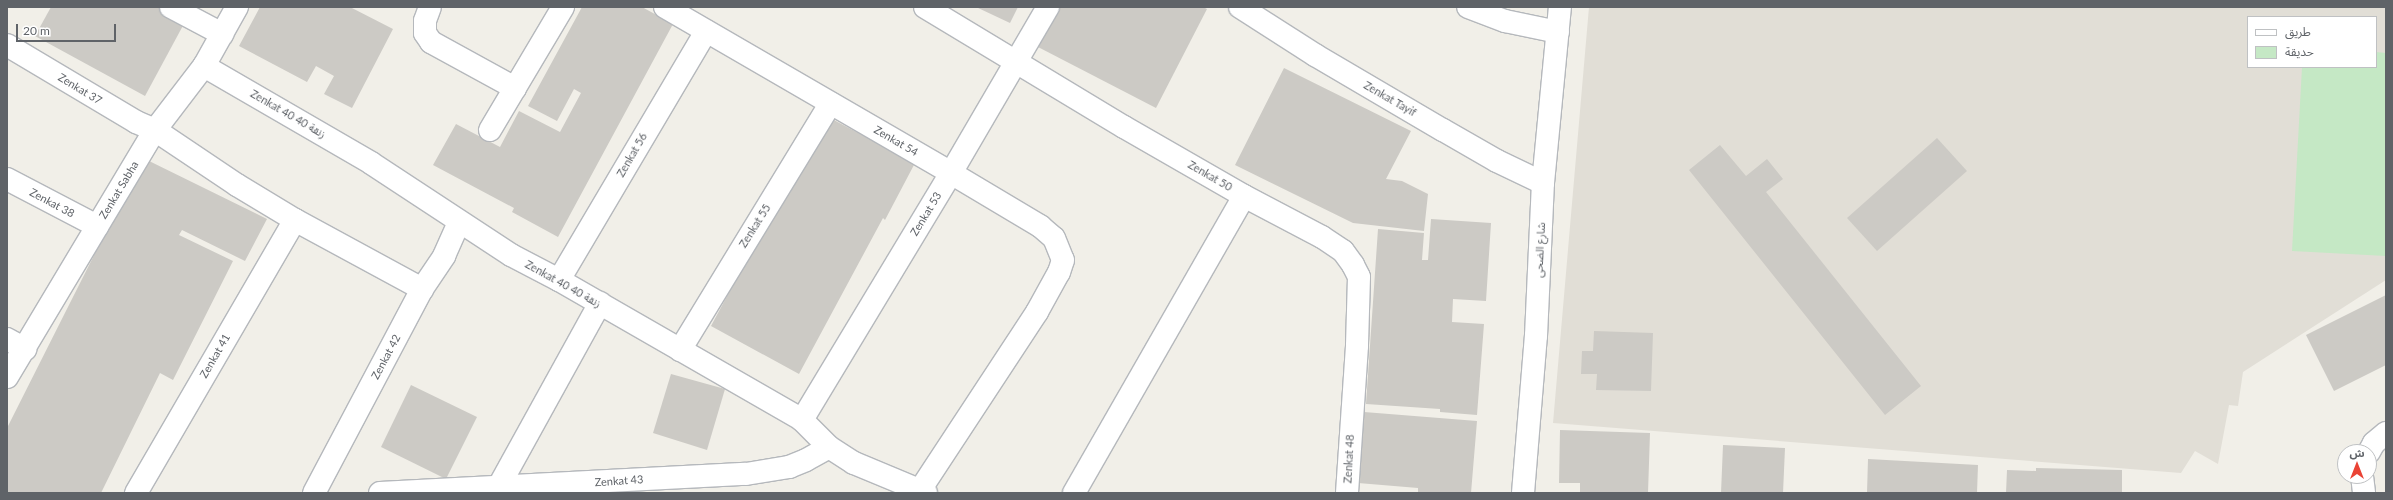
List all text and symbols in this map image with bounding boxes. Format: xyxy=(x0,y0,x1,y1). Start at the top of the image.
scale bar xyxy=(18,16,118,42)
legend xyxy=(2247,16,2377,68)
text: 20 m xyxy=(23,23,50,38)
text: طريق xyxy=(2285,24,2311,39)
text: حديقة xyxy=(2285,44,2314,59)
street label: Zenkat 37 xyxy=(56,71,104,107)
street label: Zenkat Tayif xyxy=(1361,79,1419,119)
street label: Zenkat 40 زنقة 40 xyxy=(248,87,328,141)
street label: Zenkat 54 xyxy=(872,123,920,159)
street label: Zenkat 56 xyxy=(614,131,650,179)
street label: Zenkat 50 xyxy=(1186,158,1234,194)
street label: Zenkat Sabha xyxy=(97,159,141,221)
street label: Zenkat 38 xyxy=(27,186,77,220)
street label: Zenkat 53 xyxy=(908,190,944,238)
street label: Zenkat 55 xyxy=(736,202,774,250)
street label: شارع الضحى xyxy=(1532,222,1548,278)
street label: Zenkat 40 زنقة 40 xyxy=(523,258,603,310)
street label: Zenkat 41 xyxy=(197,332,233,380)
street label: Zenkat 42 xyxy=(369,332,403,382)
street label: Zenkat 48 xyxy=(1341,434,1357,484)
north arrow xyxy=(2337,444,2377,484)
text: ش xyxy=(2349,446,2365,459)
street label: Zenkat 43 xyxy=(594,473,644,489)

